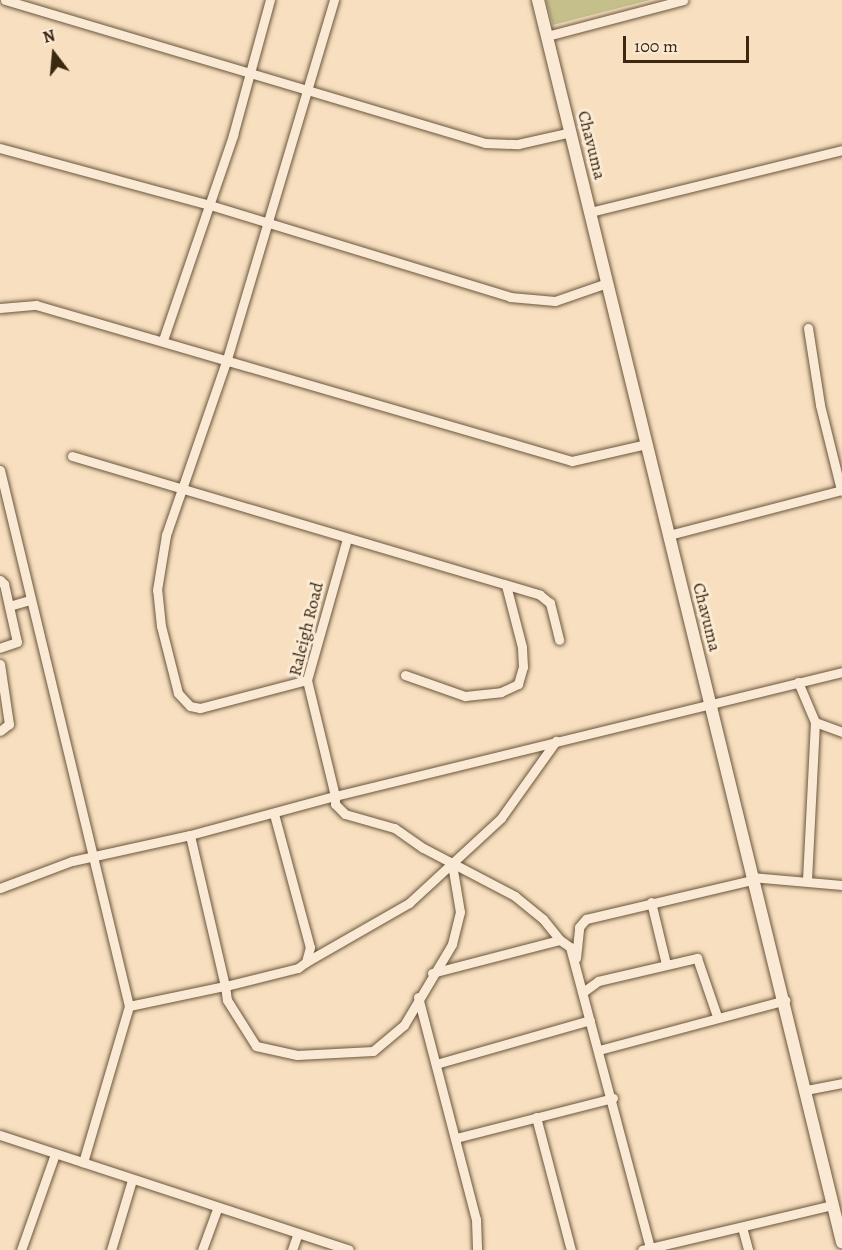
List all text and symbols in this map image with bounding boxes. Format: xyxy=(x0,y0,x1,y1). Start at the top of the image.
north arrow xyxy=(24,24,84,84)
scale bar xyxy=(626,24,752,62)
text: N xyxy=(40,25,58,49)
text: 100 m xyxy=(634,34,678,58)
street label: Chavuma xyxy=(573,108,611,182)
street label: Raleigh Road xyxy=(284,580,328,678)
street label: Chavuma xyxy=(688,580,726,654)

